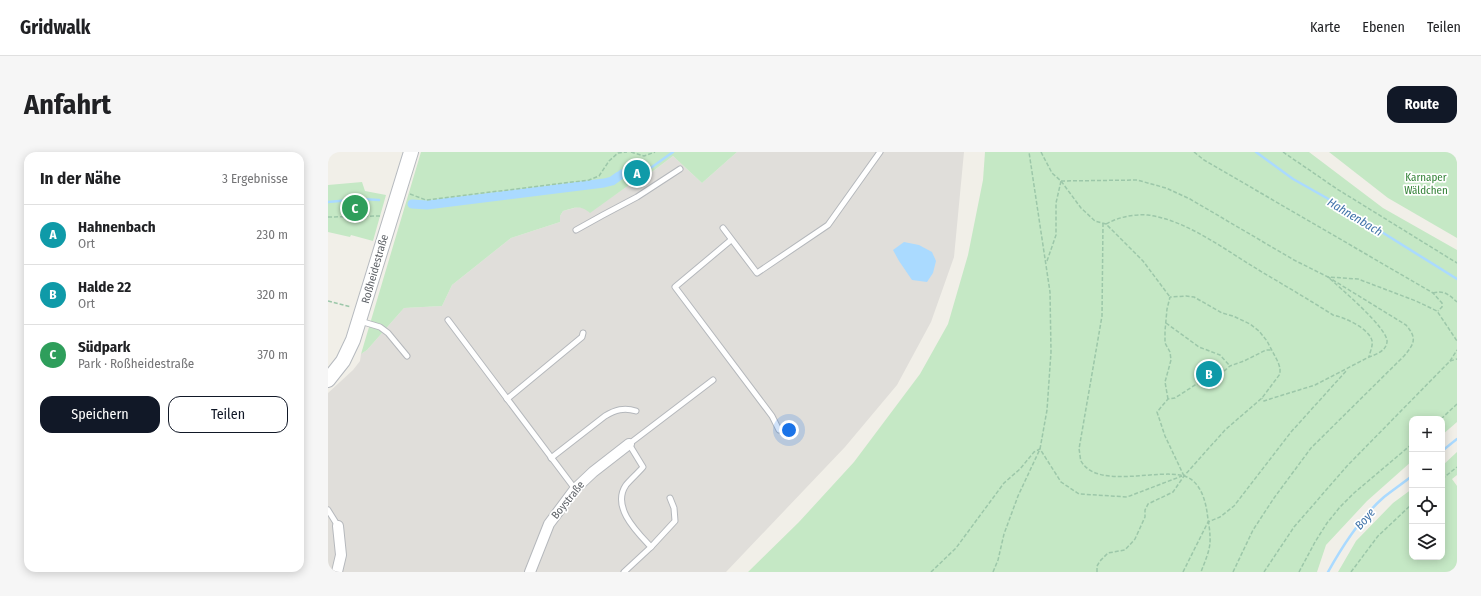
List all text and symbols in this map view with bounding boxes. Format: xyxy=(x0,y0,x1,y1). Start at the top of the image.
text: Gridwalk xyxy=(20,16,90,39)
text: Karte xyxy=(1310,19,1340,36)
text: Ebenen xyxy=(1362,19,1405,36)
text: Teilen xyxy=(1427,19,1461,36)
button: Route xyxy=(1387,86,1457,123)
text: Anfahrt xyxy=(24,88,111,121)
pin: A xyxy=(624,158,650,188)
text: In der Nähe xyxy=(40,168,121,189)
text: 3 Ergebnisse xyxy=(222,171,288,186)
park label: Karnaper Wäldchen xyxy=(1404,171,1448,197)
pin: C xyxy=(342,193,368,223)
water label: Hahnenbach xyxy=(1325,195,1385,239)
text: Hahnenbach xyxy=(78,218,156,236)
text: A xyxy=(49,227,57,242)
text: 230 m xyxy=(257,227,288,242)
street label: Roßheidestraße xyxy=(359,233,391,305)
text: Ort xyxy=(78,236,95,251)
text: Halde 22 xyxy=(78,278,131,296)
text: B xyxy=(49,287,57,302)
text: 320 m xyxy=(257,287,288,302)
text: Ort xyxy=(78,296,95,311)
text: Südpark xyxy=(78,338,130,356)
text: C xyxy=(50,347,56,362)
text: 370 m xyxy=(257,347,288,362)
text: Park · Roßheidestraße xyxy=(78,356,194,371)
pin: B xyxy=(1196,359,1222,389)
button: Speichern xyxy=(40,396,160,433)
button: Teilen xyxy=(168,396,288,433)
map controls xyxy=(1409,416,1445,560)
button: + xyxy=(1409,416,1445,452)
your location xyxy=(779,420,799,440)
button: − xyxy=(1409,452,1445,488)
street label: Boystraße xyxy=(549,478,587,522)
button: locate xyxy=(1409,488,1445,524)
water label: Boye xyxy=(1352,505,1378,533)
button: layers xyxy=(1409,524,1445,560)

